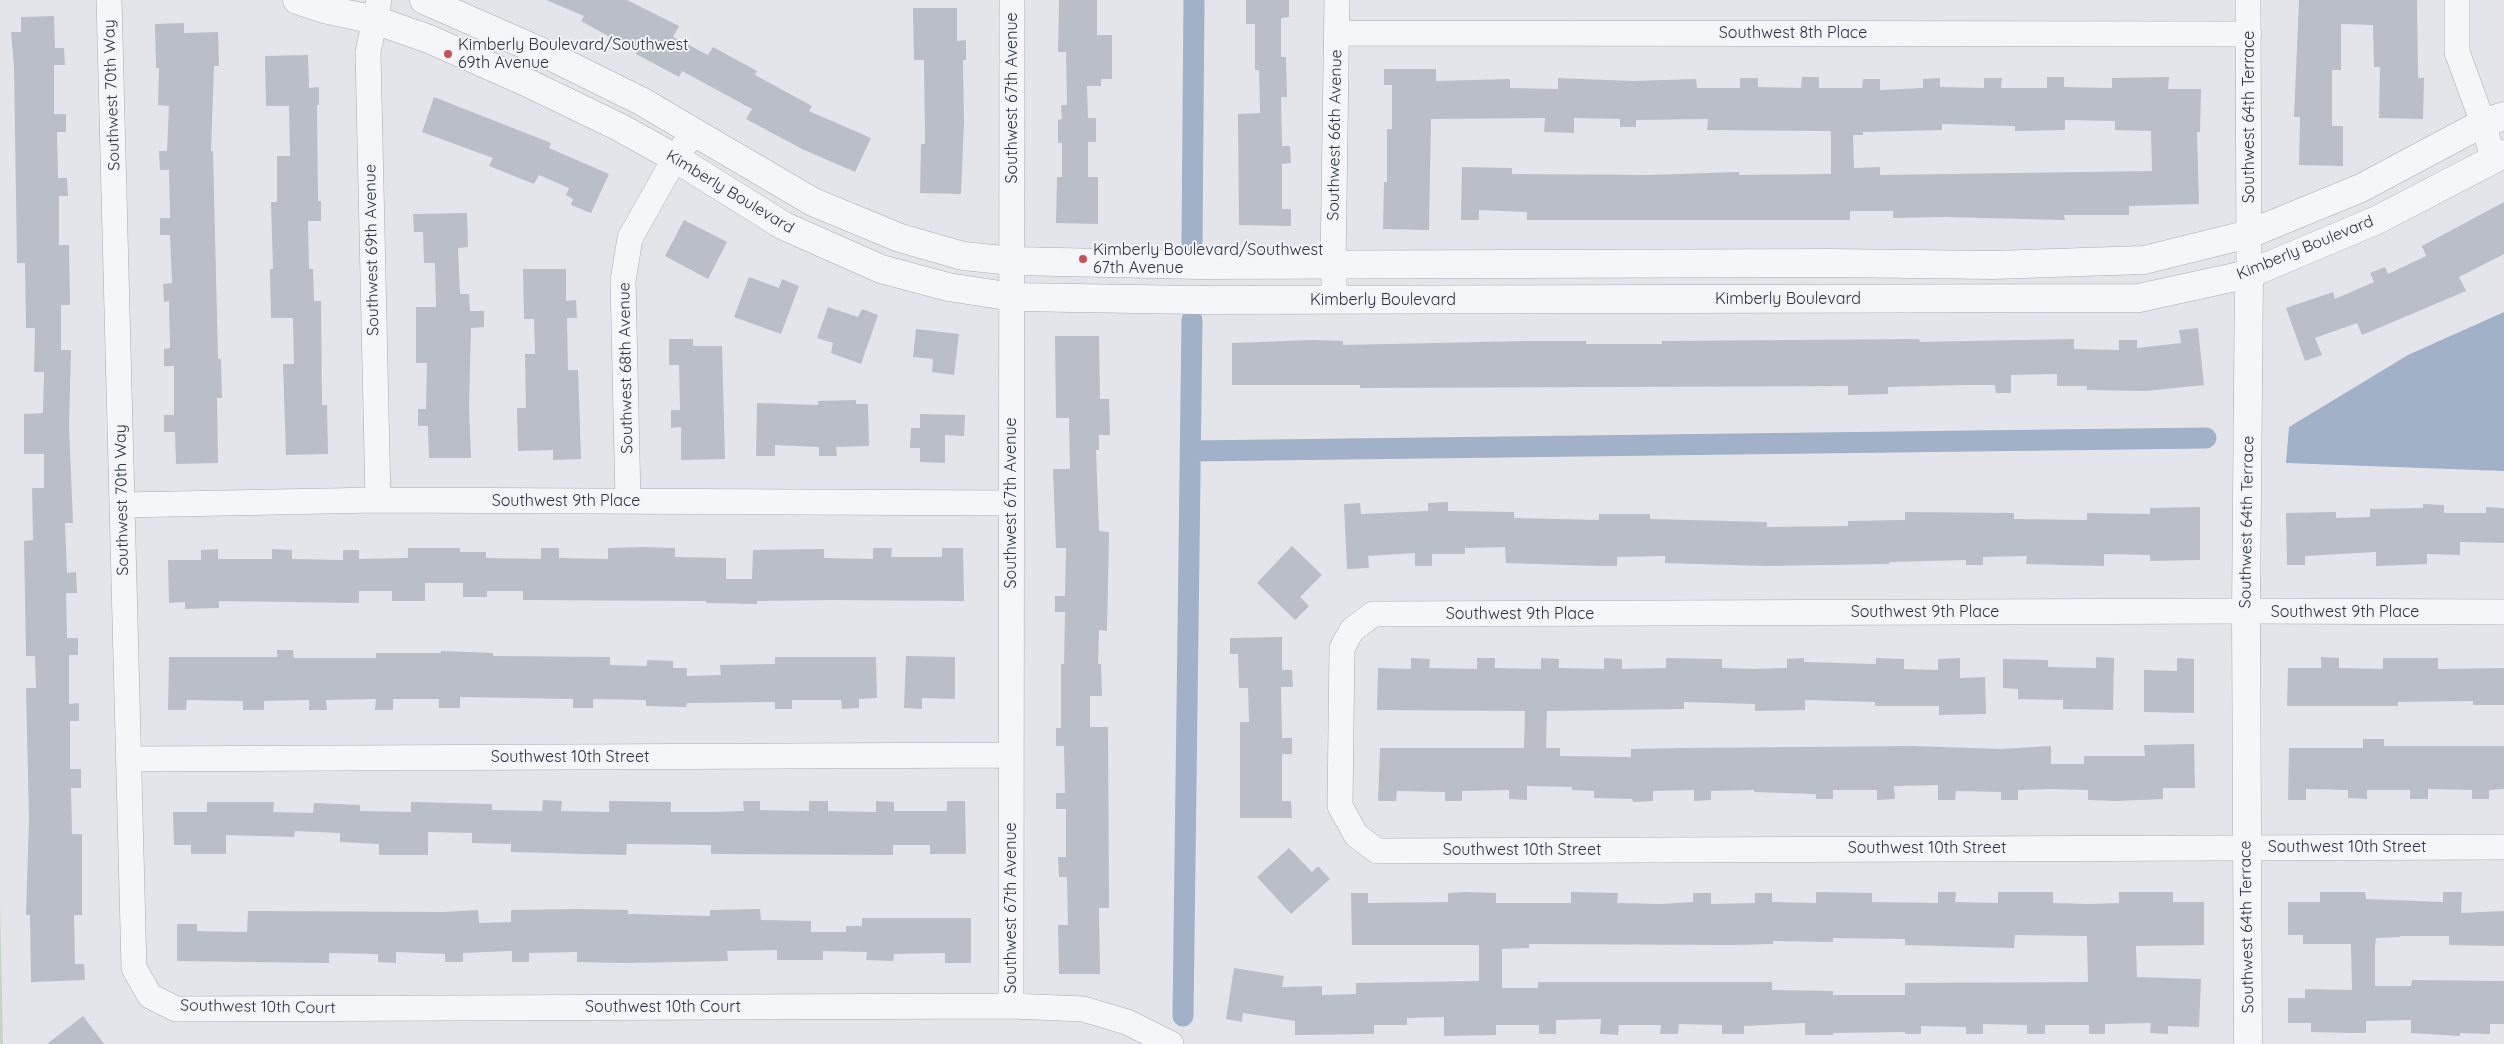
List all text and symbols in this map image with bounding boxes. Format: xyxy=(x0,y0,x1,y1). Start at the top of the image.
street label: Southwest 67th Avenue xyxy=(1002,12,1022,184)
street label: Southwest 70th Way xyxy=(100,19,124,171)
street label: Southwest 8th Place xyxy=(1719,23,1867,43)
street label: Southwest 64th Terrace xyxy=(2239,31,2259,203)
place label: Kimberly Boulevard/Southwest 69th Avenue xyxy=(458,35,689,73)
marker: Kimberly Boulevard/Southwest 69th Avenue xyxy=(442,48,454,60)
street label: Southwest 66th Avenue xyxy=(1324,49,1346,221)
street label: Kimberly Boulevard xyxy=(663,146,797,238)
street label: Southwest 69th Avenue xyxy=(361,164,383,336)
street label: Kimberly Boulevard xyxy=(2234,212,2376,284)
place label: Kimberly Boulevard/Southwest 67th Avenue xyxy=(1093,240,1324,278)
marker: Kimberly Boulevard/Southwest 67th Avenue xyxy=(1077,253,1089,265)
street label: Southwest 68th Avenue xyxy=(615,282,637,454)
street label: Kimberly Boulevard xyxy=(1715,289,1861,309)
street label: Kimberly Boulevard xyxy=(1310,290,1456,310)
street label: Southwest 67th Avenue xyxy=(1001,417,1021,589)
street label: Southwest 70th Way xyxy=(111,424,133,576)
street label: Southwest 64th Terrace xyxy=(2236,435,2258,609)
street label: Southwest 9th Place xyxy=(492,491,640,511)
street label: Southwest 9th Place xyxy=(1851,602,1999,622)
street label: Southwest 9th Place xyxy=(2271,602,2419,622)
street label: Southwest 9th Place xyxy=(1446,604,1594,624)
street label: Southwest 10th Street xyxy=(491,747,649,767)
street label: Southwest 67th Avenue xyxy=(1001,822,1021,994)
street label: Southwest 10th Street xyxy=(2268,837,2426,857)
street label: Southwest 10th Street xyxy=(1848,838,2006,858)
street label: Southwest 10th Street xyxy=(1443,840,1601,860)
street label: Southwest 64th Terrace xyxy=(2236,840,2258,1014)
street label: Southwest 10th Court xyxy=(180,996,336,1018)
street label: Southwest 10th Court xyxy=(585,997,741,1017)

